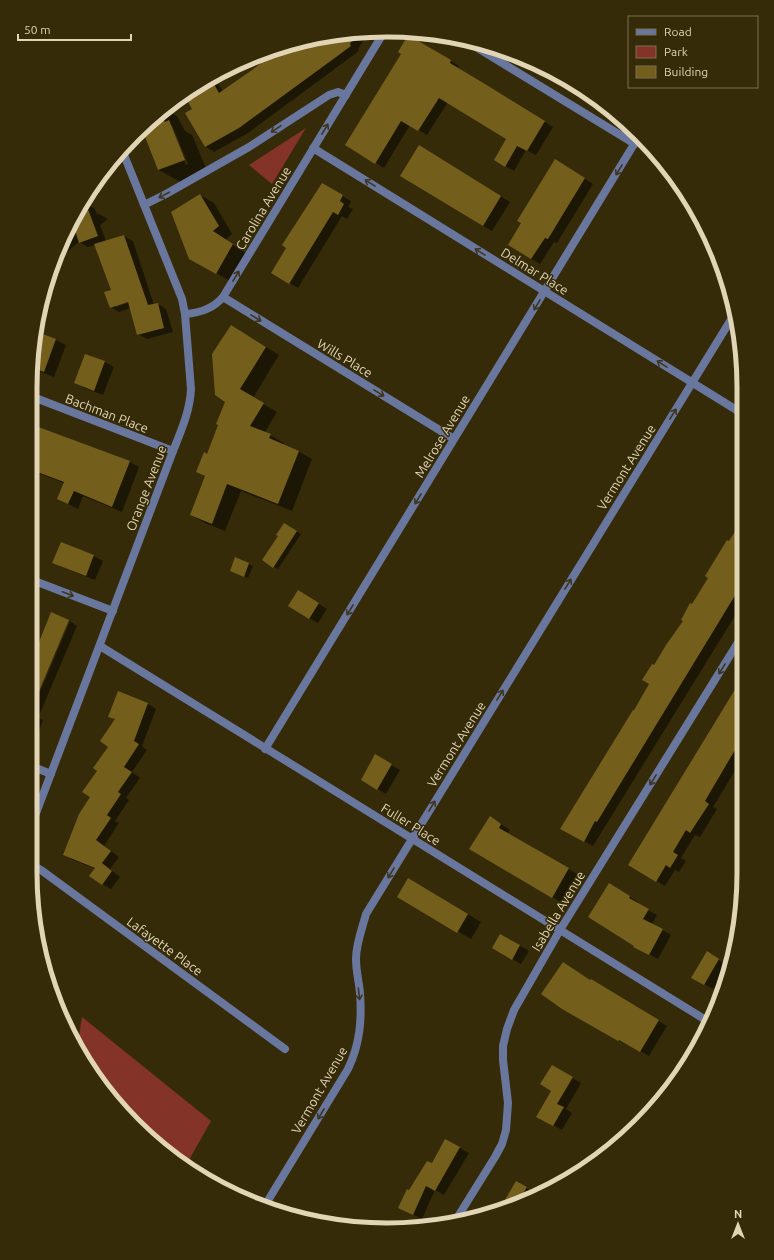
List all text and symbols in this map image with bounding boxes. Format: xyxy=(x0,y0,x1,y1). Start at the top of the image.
scale bar xyxy=(18,16,131,42)
legend xyxy=(628,16,758,88)
text: 50 m xyxy=(24,23,51,36)
text: Road xyxy=(664,25,692,38)
text: Park xyxy=(664,45,688,58)
text: Building xyxy=(664,65,708,78)
one-way arrow xyxy=(321,124,329,135)
one-way arrow xyxy=(271,125,282,134)
street label: Carolina Avenue xyxy=(233,164,293,252)
one-way arrow xyxy=(615,164,623,175)
one-way arrow xyxy=(365,179,376,187)
one-way arrow xyxy=(158,192,170,199)
street label: Delmar Place xyxy=(499,245,571,297)
one-way arrow xyxy=(474,247,486,255)
one-way arrow xyxy=(232,270,240,282)
one-way arrow xyxy=(532,299,540,311)
one-way arrow xyxy=(250,314,262,322)
street label: Wills Place xyxy=(315,336,375,380)
one-way arrow xyxy=(656,360,668,368)
one-way arrow xyxy=(373,389,384,397)
street label: Bachman Place xyxy=(64,391,150,435)
street label: Melrose Avenue xyxy=(412,392,472,480)
one-way arrow xyxy=(669,408,677,420)
street label: Vermont Avenue xyxy=(594,422,658,512)
street label: Orange Avenue xyxy=(123,443,169,533)
one-way arrow xyxy=(413,493,421,505)
one-way arrow xyxy=(564,579,572,590)
one-way arrow xyxy=(62,590,74,598)
one-way arrow xyxy=(346,604,354,615)
one-way arrow xyxy=(717,663,725,675)
one-way arrow xyxy=(496,690,504,701)
street label: Vermont Avenue xyxy=(424,699,488,789)
one-way arrow xyxy=(649,774,657,785)
street label: Fuller Place xyxy=(379,800,443,848)
one-way arrow xyxy=(428,801,436,812)
one-way arrow xyxy=(387,867,395,879)
street label: Isabella Avenue xyxy=(529,869,587,953)
street label: Lafayette Place xyxy=(125,914,205,978)
one-way arrow xyxy=(356,987,363,1000)
street label: Vermont Avenue xyxy=(288,1044,350,1136)
one-way arrow xyxy=(316,1108,324,1120)
north arrow xyxy=(718,1204,758,1244)
text: N xyxy=(734,1208,742,1220)

